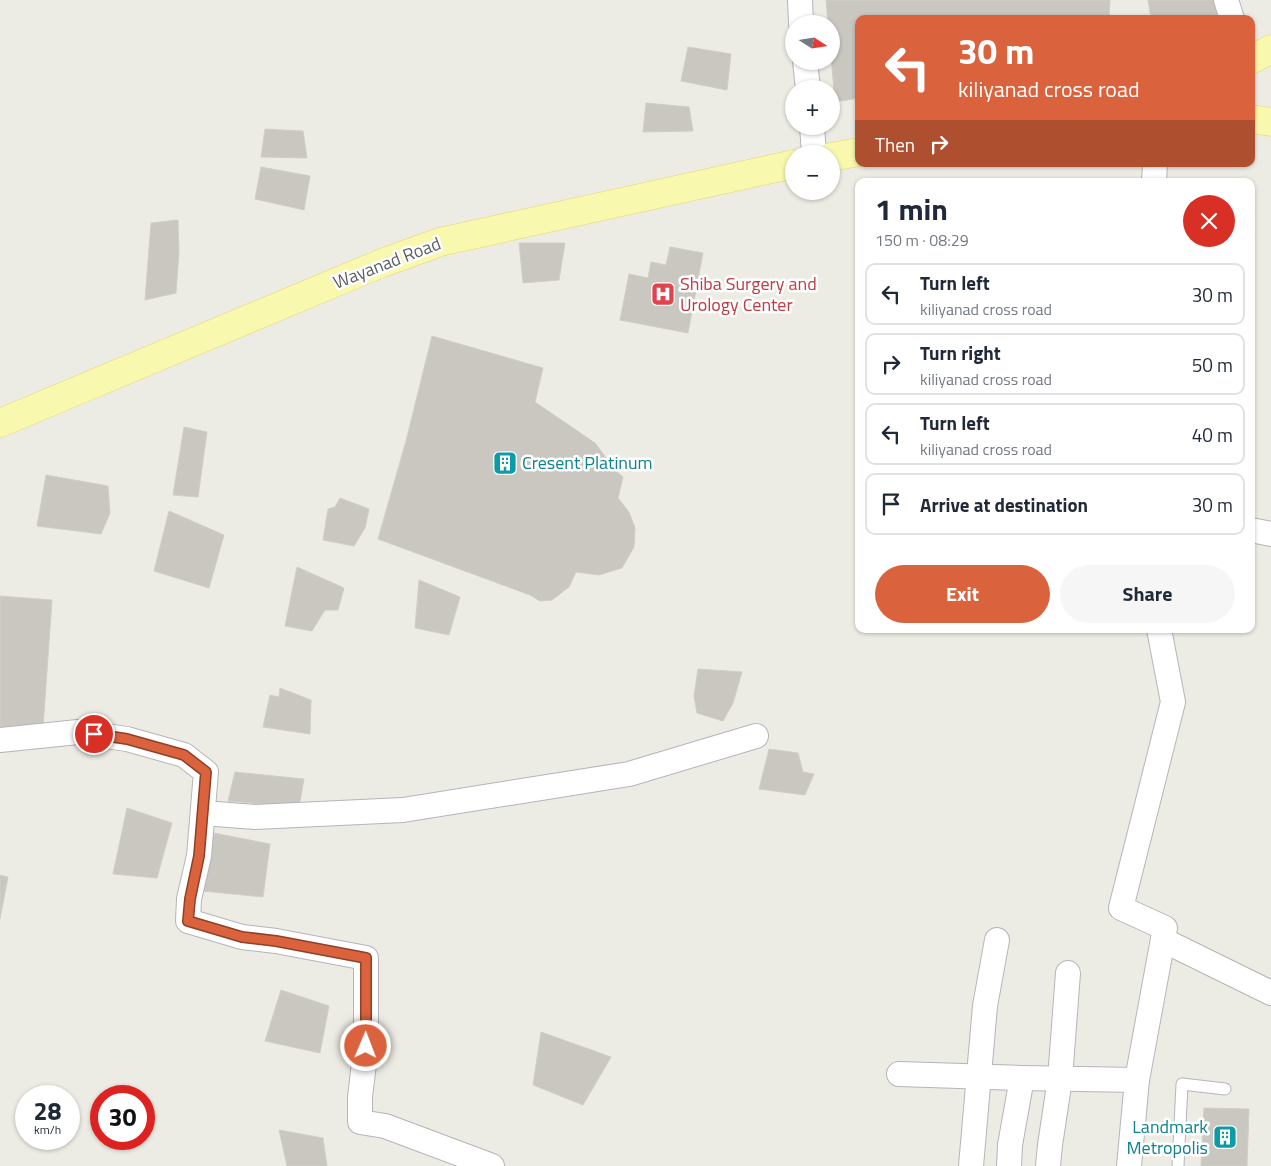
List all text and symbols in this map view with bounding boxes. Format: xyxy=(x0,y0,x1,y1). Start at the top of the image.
north arrow xyxy=(785,15,840,70)
map controls xyxy=(785,15,840,200)
text: 30 m xyxy=(958,24,1034,78)
icon: left xyxy=(875,35,940,100)
text: kiliyanad cross road xyxy=(958,72,1140,106)
button: + xyxy=(785,80,840,135)
text: Then xyxy=(875,130,915,159)
icon: right xyxy=(925,130,953,158)
button: − xyxy=(785,145,840,200)
text: 1 min xyxy=(875,186,948,232)
button: close xyxy=(1183,195,1235,247)
text: 150 m · 08:29 xyxy=(875,228,969,252)
street label: Wayanad Road xyxy=(329,230,445,295)
text: Turn left xyxy=(920,268,990,297)
place label: Shiba Surgery and Urology Center xyxy=(680,270,817,318)
icon: left xyxy=(877,280,905,308)
text: 30 m xyxy=(1192,280,1233,309)
hospital icon: Shiba Surgery and Urology Center xyxy=(650,281,676,307)
text: kiliyanad cross road xyxy=(920,297,1052,321)
text: Turn right xyxy=(920,338,1001,367)
icon: right xyxy=(877,350,905,378)
text: 50 m xyxy=(1192,350,1233,379)
text: kiliyanad cross road xyxy=(920,367,1052,391)
text: Turn left xyxy=(920,408,990,437)
icon: left xyxy=(877,420,905,448)
text: 40 m xyxy=(1192,420,1233,449)
text: kiliyanad cross road xyxy=(920,437,1052,461)
place label: Cresent Platinum xyxy=(522,449,653,476)
building icon: Cresent Platinum xyxy=(492,450,518,476)
icon: arrive xyxy=(877,490,905,518)
text: Arrive at destination xyxy=(920,490,1088,519)
text: 30 m xyxy=(1192,490,1233,519)
button: Exit xyxy=(875,565,1050,623)
button: Share xyxy=(1060,565,1235,623)
pin xyxy=(73,713,115,755)
icon: arrive xyxy=(80,720,108,748)
position arrow xyxy=(339,1019,391,1071)
speed limit sign: 30 xyxy=(90,1085,155,1150)
text: 28 xyxy=(33,1092,62,1130)
place label: Landmark Metropolis xyxy=(1127,1113,1208,1161)
text: km/h xyxy=(34,1120,61,1139)
building icon: Landmark Metropolis xyxy=(1212,1124,1238,1150)

